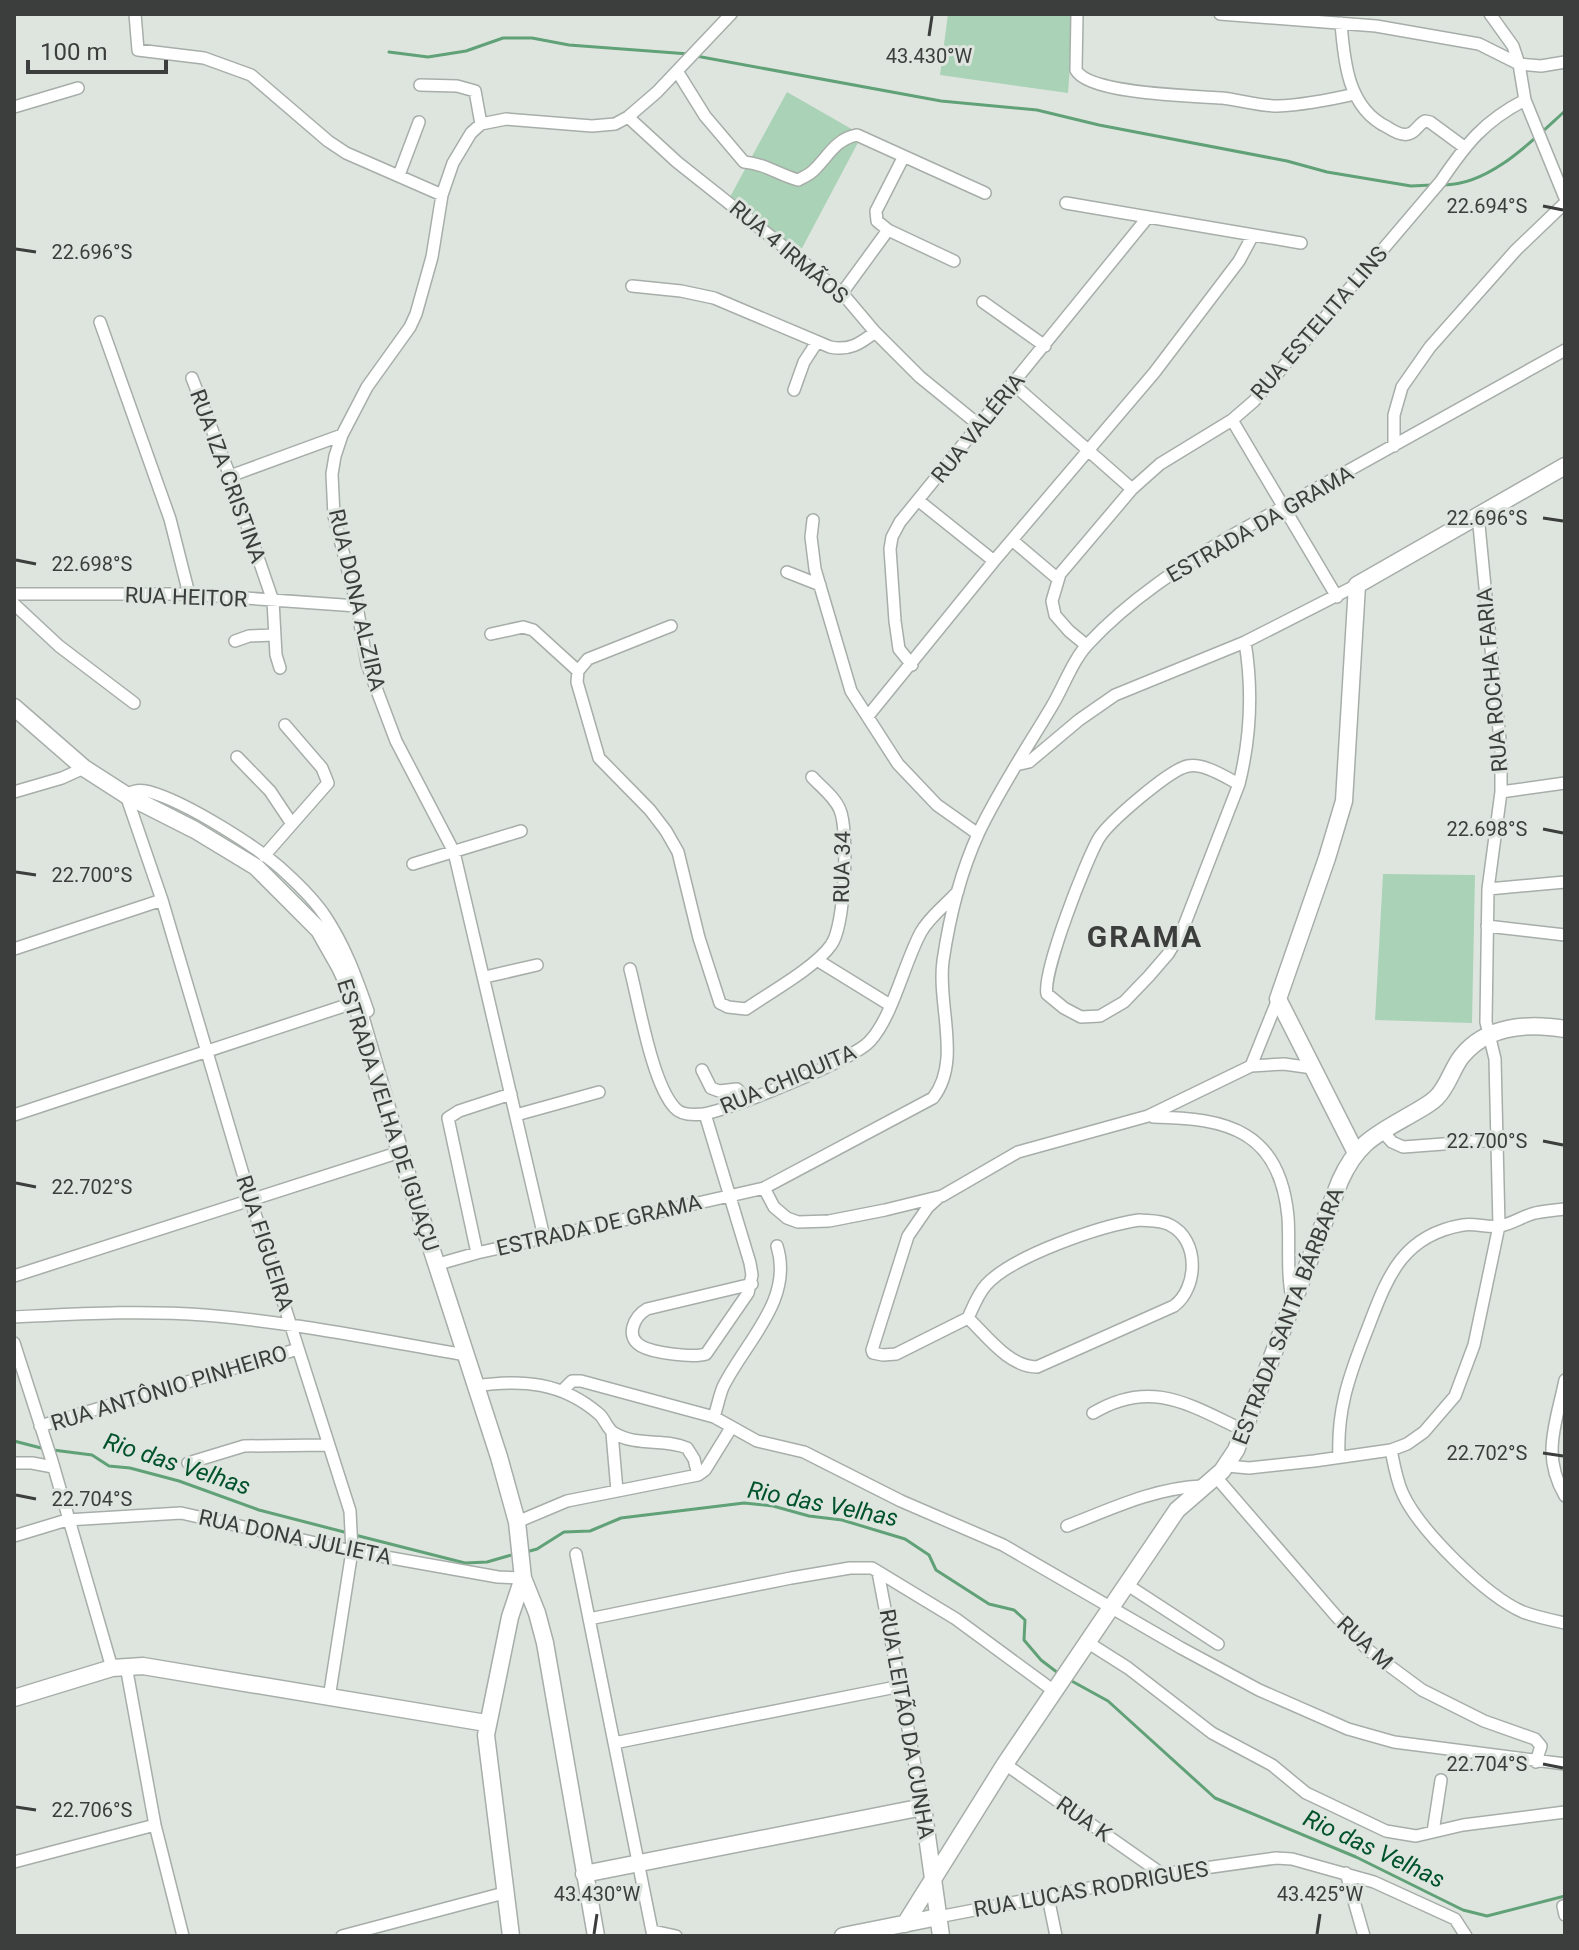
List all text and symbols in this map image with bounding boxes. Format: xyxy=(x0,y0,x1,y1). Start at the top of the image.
scale bar xyxy=(28,24,166,74)
text: 100 m xyxy=(40,38,107,66)
text: 43.430°W xyxy=(886,44,973,68)
text: 22.694°S xyxy=(1447,194,1528,218)
street label: RUA 4 IRMÃOS xyxy=(725,195,853,309)
text: 22.696°S xyxy=(52,240,133,264)
street label: RUA ESTELITA LINS xyxy=(1246,241,1392,405)
street label: RUA VALÉRIA xyxy=(926,368,1030,488)
street label: RUA IZA CRISTINA xyxy=(185,386,271,567)
street label: ESTRADA DA GRAMA xyxy=(1162,460,1358,588)
text: 22.696°S xyxy=(1447,506,1528,530)
street label: RUA DONA ALZIRA xyxy=(324,507,390,694)
text: 22.698°S xyxy=(52,552,133,576)
street label: RUA HEITOR xyxy=(124,582,248,612)
street label: RUA ROCHA FARIA xyxy=(1471,586,1513,773)
text: 22.698°S xyxy=(1447,817,1528,841)
street label: RUA 34 xyxy=(829,831,855,903)
text: 22.700°S xyxy=(52,863,133,887)
district label: GRAMA xyxy=(1087,919,1203,954)
street label: ESTRADA VELHA DE IGUAÇU xyxy=(332,976,444,1254)
street label: RUA CHIQUITA xyxy=(716,1039,860,1119)
text: 22.700°S xyxy=(1447,1129,1528,1153)
street label: RUA FIGUEIRA xyxy=(231,1172,299,1315)
text: 22.702°S xyxy=(52,1175,133,1199)
street label: ESTRADA SANTA BÁRBARA xyxy=(1227,1183,1349,1448)
street label: ESTRADA DE GRAMA xyxy=(494,1189,705,1261)
street label: RUA ANTÔNIO PINHEIRO xyxy=(48,1339,290,1436)
water label: Rio das Velhas xyxy=(100,1427,254,1501)
text: 22.702°S xyxy=(1447,1441,1528,1465)
water label: Rio das Velhas xyxy=(745,1476,901,1532)
text: 22.704°S xyxy=(52,1487,133,1511)
street label: RUA DONA JULIETA xyxy=(196,1504,394,1570)
street label: RUA LEITÃO DA CUNHA xyxy=(874,1607,940,1842)
street label: RUA M xyxy=(1332,1611,1398,1675)
text: 22.704°S xyxy=(1447,1752,1528,1776)
street label: RUA K xyxy=(1052,1791,1116,1847)
text: 22.706°S xyxy=(52,1798,133,1822)
water label: Rio das Velhas xyxy=(1299,1804,1449,1894)
street label: RUA LUCAS RODRIGUES xyxy=(972,1856,1210,1922)
text: 43.430°W xyxy=(554,1882,641,1906)
text: 43.425°W xyxy=(1277,1882,1364,1906)

